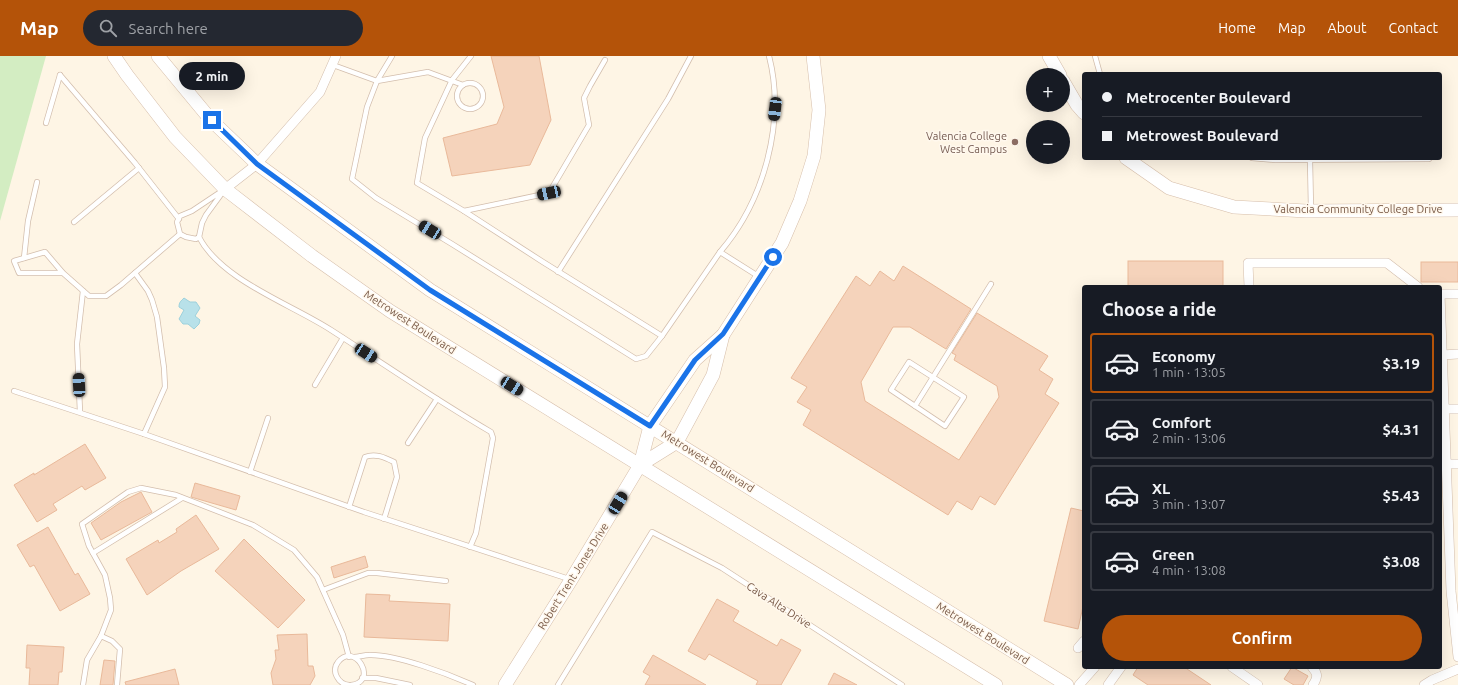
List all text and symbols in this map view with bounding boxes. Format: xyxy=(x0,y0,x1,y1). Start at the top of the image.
search box xyxy=(83,10,363,46)
text: Map xyxy=(20,17,59,39)
icon: search xyxy=(97,17,119,39)
text: Search here xyxy=(129,20,208,37)
text: Home xyxy=(1218,20,1256,36)
text: Map xyxy=(1278,20,1306,36)
text: About xyxy=(1328,20,1367,36)
text: Contact xyxy=(1389,20,1438,36)
callout: 2 min xyxy=(179,62,245,90)
map controls xyxy=(1026,68,1070,164)
button: + xyxy=(1026,68,1070,112)
text: 2 min xyxy=(196,69,228,83)
text: Metrocenter Boulevard xyxy=(1126,89,1291,106)
car xyxy=(768,96,782,122)
route end xyxy=(203,111,221,129)
button: − xyxy=(1026,120,1070,164)
text: Metrowest Boulevard xyxy=(1126,127,1279,144)
place label: Valencia College West Campus xyxy=(926,130,1007,155)
marker: Valencia College West Campus xyxy=(1010,137,1020,147)
car xyxy=(536,185,562,201)
street label: Valencia Community College Drive xyxy=(1273,203,1443,215)
car xyxy=(417,219,443,241)
route start xyxy=(764,248,782,266)
street label: Metrowest Boulevard xyxy=(362,288,458,356)
text: Choose a ride xyxy=(1102,299,1216,319)
car xyxy=(353,341,379,365)
icon: car xyxy=(1104,345,1140,381)
text: Economy xyxy=(1152,348,1216,365)
text: $3.19 xyxy=(1382,355,1420,372)
text: 1 min · 13:05 xyxy=(1152,365,1226,379)
car xyxy=(72,373,86,397)
car xyxy=(499,375,525,397)
icon: car xyxy=(1104,411,1140,447)
text: Comfort xyxy=(1152,414,1211,431)
text: $4.31 xyxy=(1382,421,1420,438)
street label: Metrowest Boulevard xyxy=(659,428,757,494)
text: 2 min · 13:06 xyxy=(1152,431,1226,445)
icon: car xyxy=(1104,477,1140,513)
text: XL xyxy=(1152,480,1170,497)
text: $5.43 xyxy=(1382,487,1420,504)
car xyxy=(607,490,629,516)
text: 3 min · 13:07 xyxy=(1152,497,1226,511)
street label: Robert Trent Jones Drive xyxy=(535,520,611,632)
icon: car xyxy=(1104,543,1140,579)
text: Green xyxy=(1152,546,1194,563)
text: $3.08 xyxy=(1382,553,1420,570)
text: 4 min · 13:08 xyxy=(1152,563,1226,577)
street label: Cava Alta Drive xyxy=(745,580,813,630)
street label: Metrowest Boulevard xyxy=(934,600,1032,666)
button: Confirm xyxy=(1102,615,1422,661)

